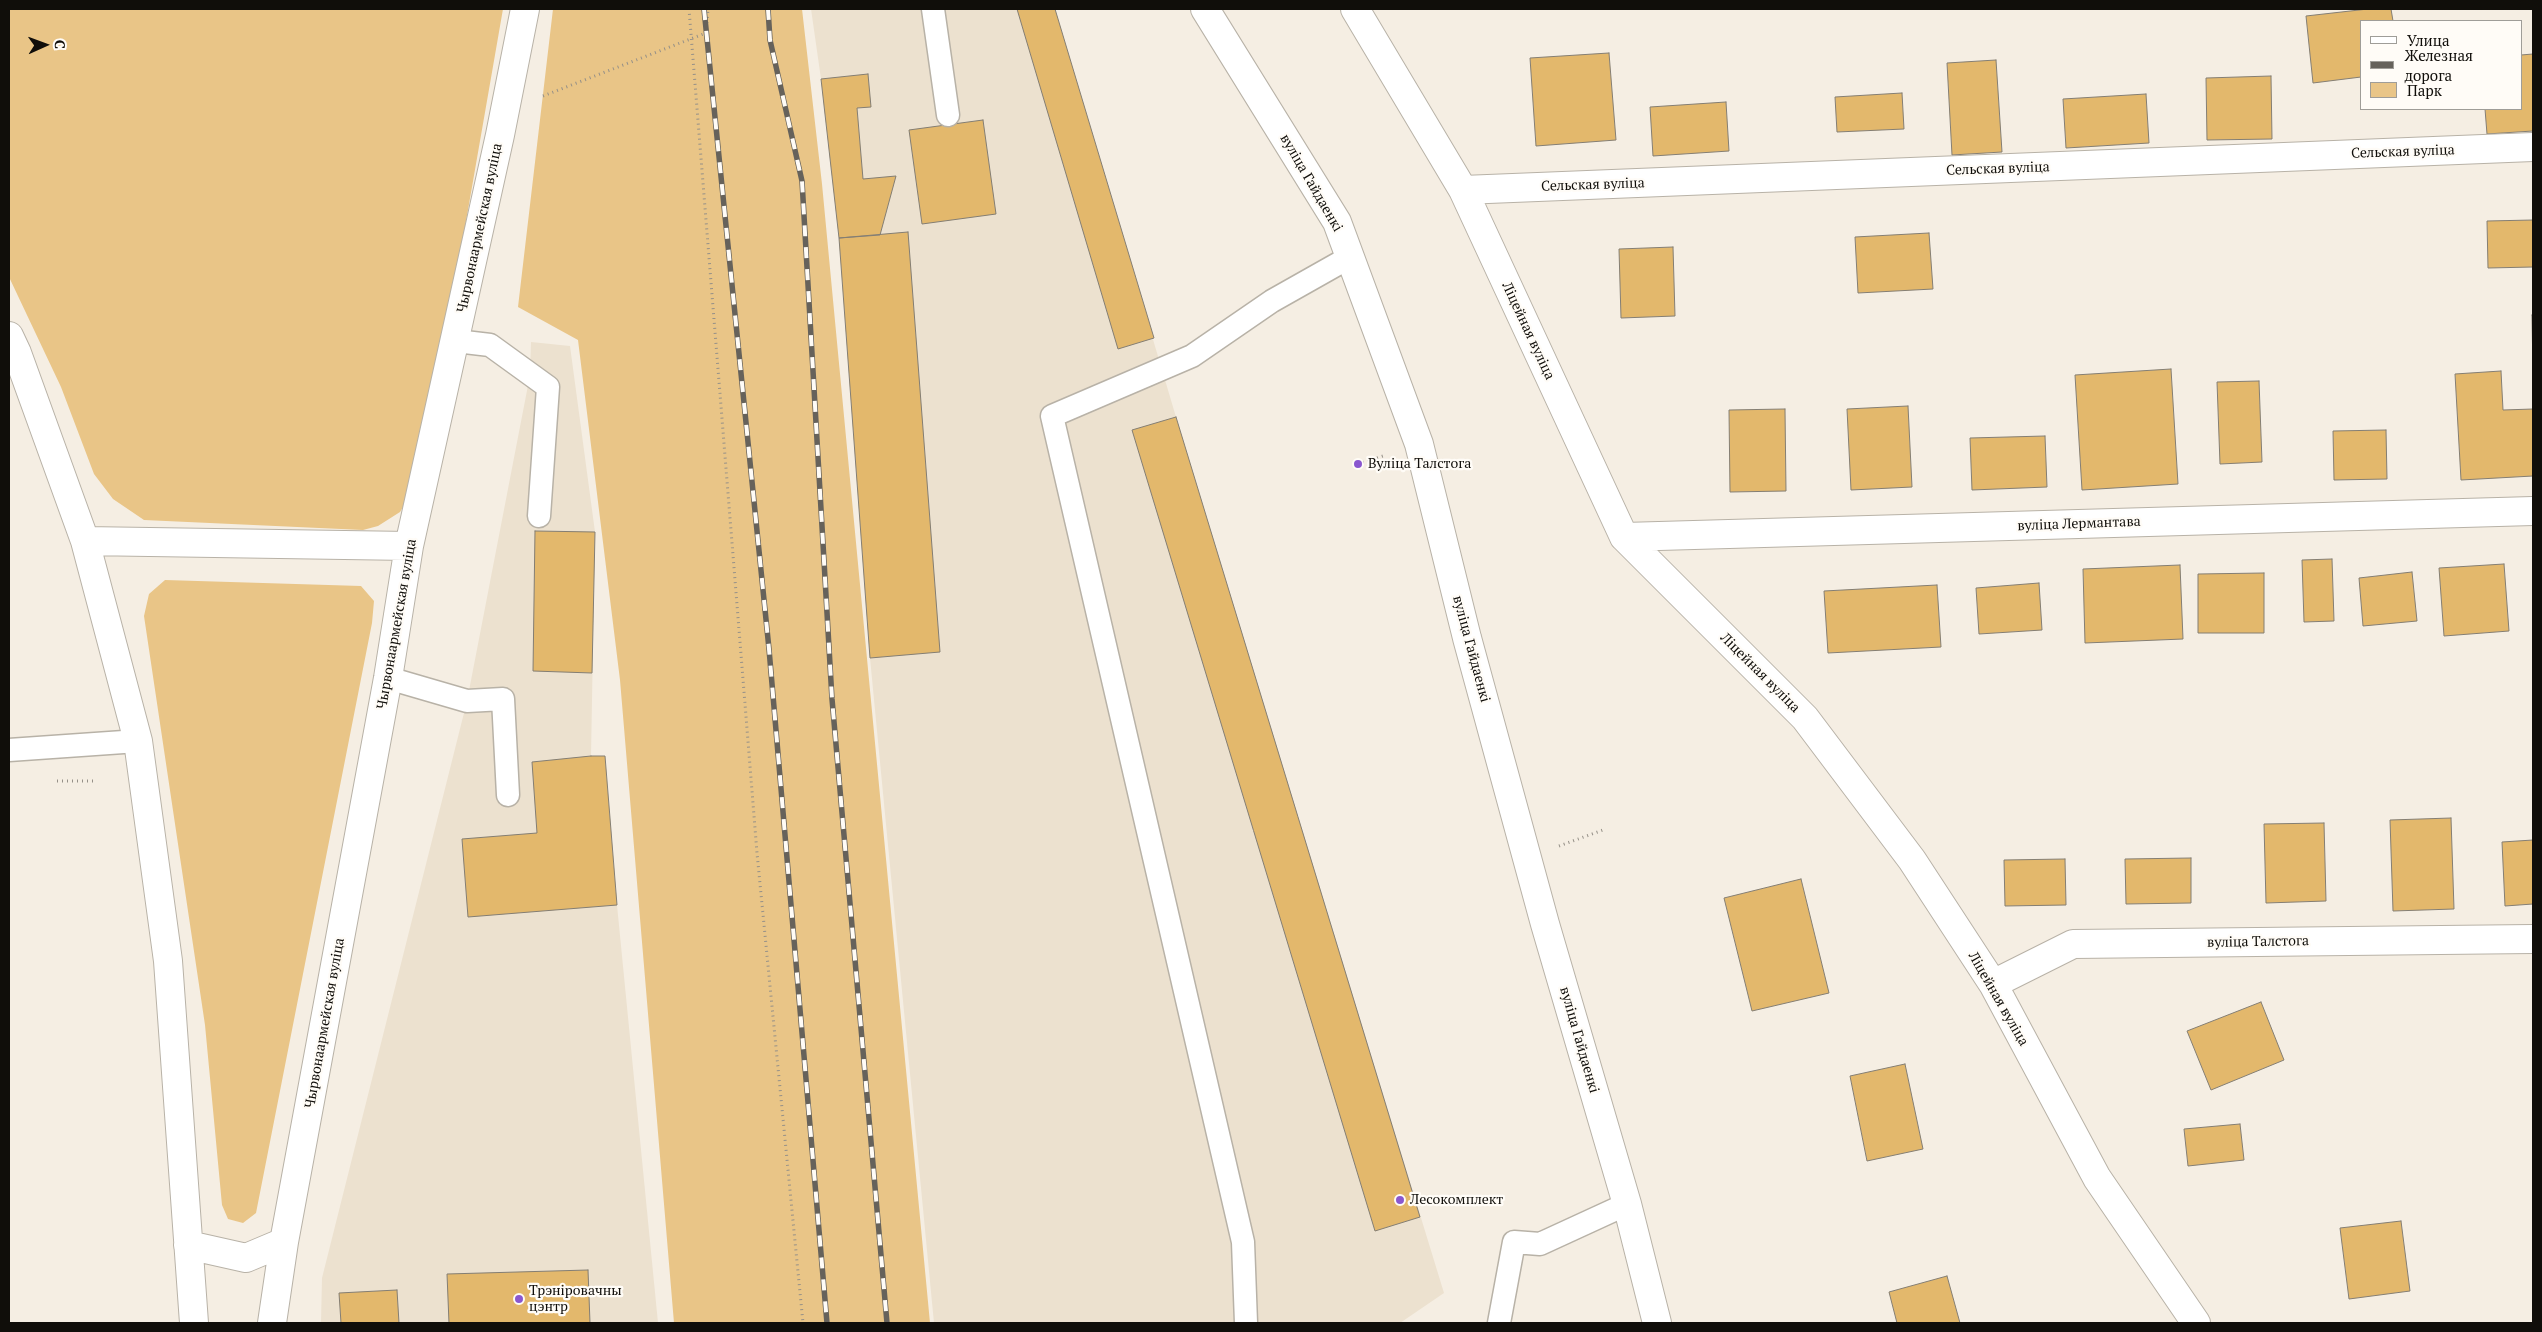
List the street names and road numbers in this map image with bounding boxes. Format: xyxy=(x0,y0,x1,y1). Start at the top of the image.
street label: вуліца Гайдаенкі xyxy=(1276,131,1346,235)
street label: Чырвонаармейская вуліца xyxy=(454,142,506,314)
street label: Сельская вуліца xyxy=(2351,142,2455,162)
street label: Сельская вуліца xyxy=(1946,159,2050,179)
street label: Сельская вуліца xyxy=(1541,175,1645,195)
street label: Ліцейная вуліца xyxy=(1498,280,1558,382)
street label: вуліца Лермантава xyxy=(2017,513,2141,535)
street label: Чырвонаармейская вуліца xyxy=(374,538,420,710)
street label: вуліца Гайдаенкі xyxy=(1449,594,1493,704)
street label: Ліцейная вуліца xyxy=(1717,630,1803,716)
street label: вуліца Талстога xyxy=(2207,933,2309,951)
street label: Чырвонаармейская вуліца xyxy=(302,937,348,1109)
street label: Ліцейная вуліца xyxy=(1964,949,2032,1049)
street label: вуліца Гайдаенкі xyxy=(1556,985,1602,1095)

